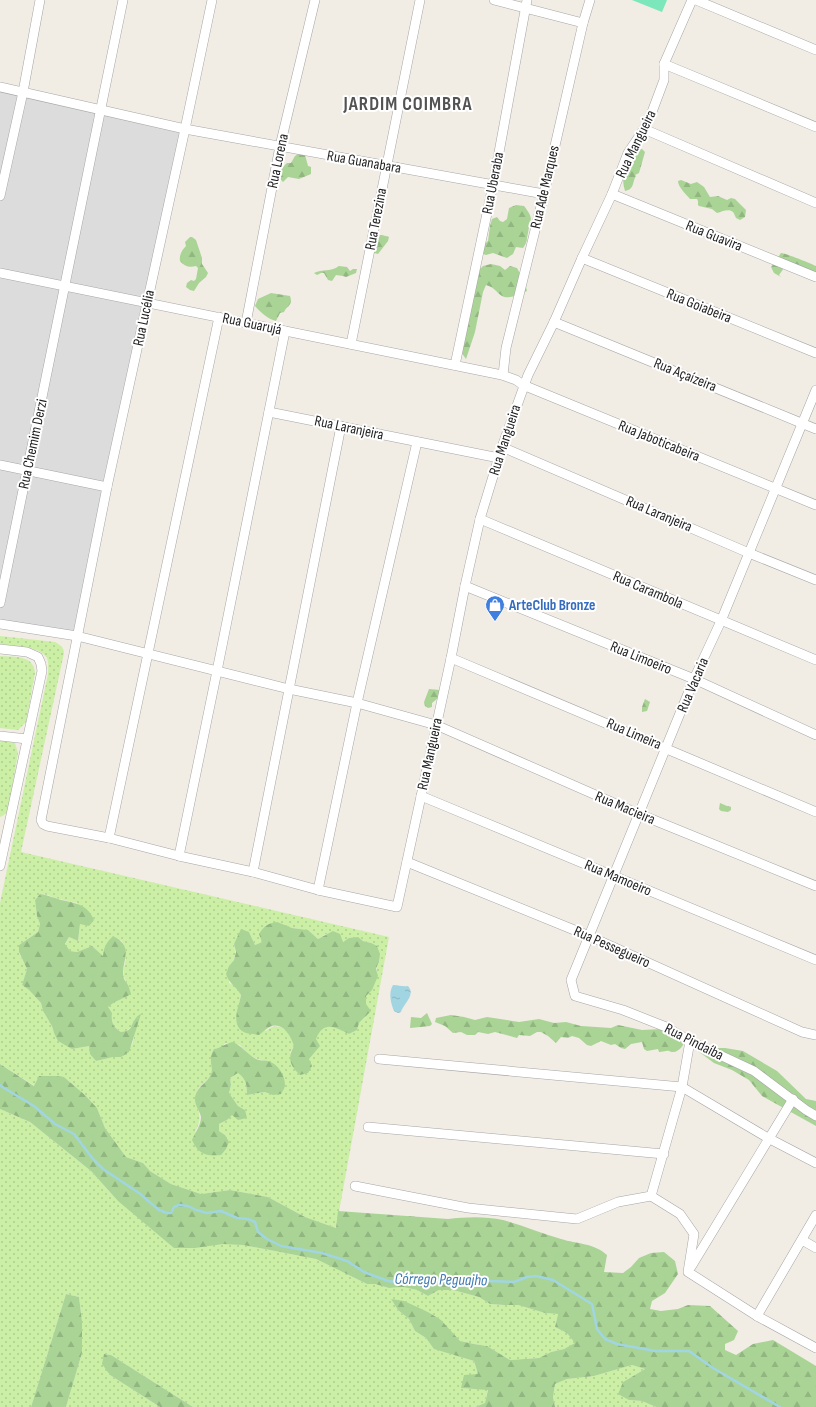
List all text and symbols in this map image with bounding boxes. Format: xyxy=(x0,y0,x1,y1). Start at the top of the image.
district label: JARDIM COIMBRA xyxy=(343,93,472,116)
street label: Rua Mangueira xyxy=(611,107,661,181)
street label: Rua Lorena xyxy=(263,132,293,190)
street label: Rua Ade Marques xyxy=(526,143,564,231)
street label: Rua Guanabara xyxy=(325,146,403,178)
street label: Rua Uberaba xyxy=(478,150,508,216)
street label: Rua Terezina xyxy=(361,186,391,252)
street label: Rua Guavira xyxy=(683,216,745,256)
street label: Rua Goiabeira xyxy=(664,284,735,328)
street label: Rua Lucélia xyxy=(129,288,159,348)
street label: Rua Guarujá xyxy=(221,308,284,340)
street label: Rua Açaízeira xyxy=(651,354,719,396)
street label: Rua Chemim Derzi xyxy=(14,397,52,491)
street label: Rua Mangueira xyxy=(485,402,525,478)
street label: Rua Laranjeira xyxy=(313,411,386,445)
street label: Rua Jaboticabeira xyxy=(615,416,703,466)
street label: Rua Laranjeira xyxy=(623,492,695,537)
street label: Rua Carambola xyxy=(610,567,686,613)
shop icon: ArteClub Bronze xyxy=(484,594,506,622)
place label: ArteClub Bronze xyxy=(508,596,595,615)
street label: Rua Limoeiro xyxy=(607,637,675,679)
street label: Rua Vacaria xyxy=(673,654,713,715)
street label: Rua Limeira xyxy=(604,714,665,754)
street label: Rua Mangueira xyxy=(413,716,447,792)
street label: Rua Macieira xyxy=(592,787,658,829)
street label: Rua Mamoeiro xyxy=(582,855,654,901)
street label: Rua Pessegueiro xyxy=(571,922,653,972)
street label: Rua Pindaíba xyxy=(661,1019,727,1065)
water label: Córrego Peguajho xyxy=(394,1270,488,1290)

